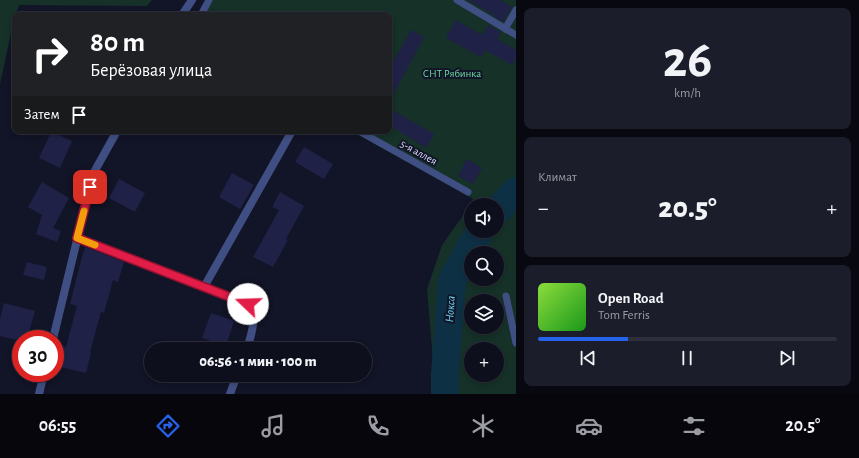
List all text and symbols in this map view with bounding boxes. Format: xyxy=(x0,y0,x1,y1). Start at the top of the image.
icon: right xyxy=(24,28,76,80)
text: 80 m xyxy=(90,29,145,57)
text: 26 xyxy=(663,34,712,86)
text: Берёзовая улица xyxy=(90,62,212,80)
park label: СНТ Рябинка xyxy=(423,68,481,79)
text: km/h xyxy=(674,87,701,100)
icon: arrive xyxy=(68,104,90,126)
text: Затем xyxy=(24,107,60,122)
street label: 5-я аллея xyxy=(399,138,439,167)
pin xyxy=(73,170,107,204)
text: Климат xyxy=(538,171,577,184)
icon: arrive xyxy=(79,176,101,198)
text: 20.5° xyxy=(658,193,717,223)
text: − xyxy=(538,197,549,219)
text: + xyxy=(826,197,837,219)
map controls xyxy=(464,198,504,382)
button: sound xyxy=(464,198,504,238)
button: search xyxy=(464,246,504,286)
position arrow xyxy=(227,283,269,325)
text: Open Road xyxy=(598,291,664,306)
button: layers xyxy=(464,294,504,334)
water label: Нокса xyxy=(443,295,457,323)
text: Tom Ferris xyxy=(598,309,650,322)
speed limit sign: 30 xyxy=(12,330,64,382)
button: + xyxy=(464,342,504,382)
icon: previous xyxy=(577,347,599,369)
icon: pause xyxy=(676,347,698,369)
icon: next xyxy=(776,347,798,369)
text: 06:56 · 1 мин · 100 m xyxy=(199,354,317,369)
icon: directions xyxy=(154,412,182,440)
icon: music xyxy=(259,412,287,440)
icon: phone xyxy=(364,412,392,440)
icon: climate xyxy=(469,412,497,440)
icon: car xyxy=(575,412,603,440)
icon: filters xyxy=(680,412,708,440)
text: 06:55 xyxy=(39,417,76,435)
text: 20.5° xyxy=(785,417,820,435)

